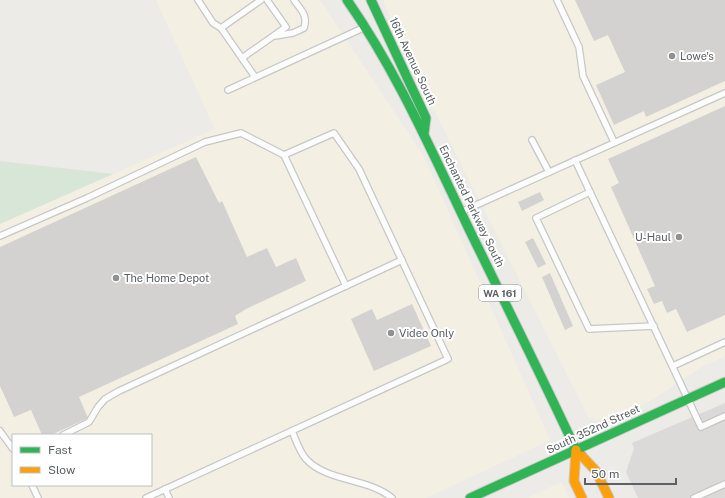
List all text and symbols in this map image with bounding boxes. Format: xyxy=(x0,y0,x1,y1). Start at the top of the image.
street label: 16th Avenue South xyxy=(387,15,439,107)
place label: Lowe's xyxy=(680,50,714,62)
marker: Lowe's xyxy=(667,51,677,61)
street label: Enchanted Parkway South xyxy=(437,143,507,269)
place label: U-Haul xyxy=(635,231,671,243)
marker: U-Haul xyxy=(674,232,684,242)
place label: The Home Depot xyxy=(124,272,209,284)
marker: The Home Depot xyxy=(111,273,121,283)
road number: WA 161 xyxy=(479,285,521,301)
place label: Video Only xyxy=(399,327,454,339)
marker: Video Only xyxy=(386,328,396,338)
street label: South 352nd Street xyxy=(544,402,642,456)
legend xyxy=(12,434,152,486)
text: Fast xyxy=(48,443,73,457)
scale bar xyxy=(585,460,676,486)
text: Slow xyxy=(48,463,76,477)
text: 50 m xyxy=(591,467,619,481)

